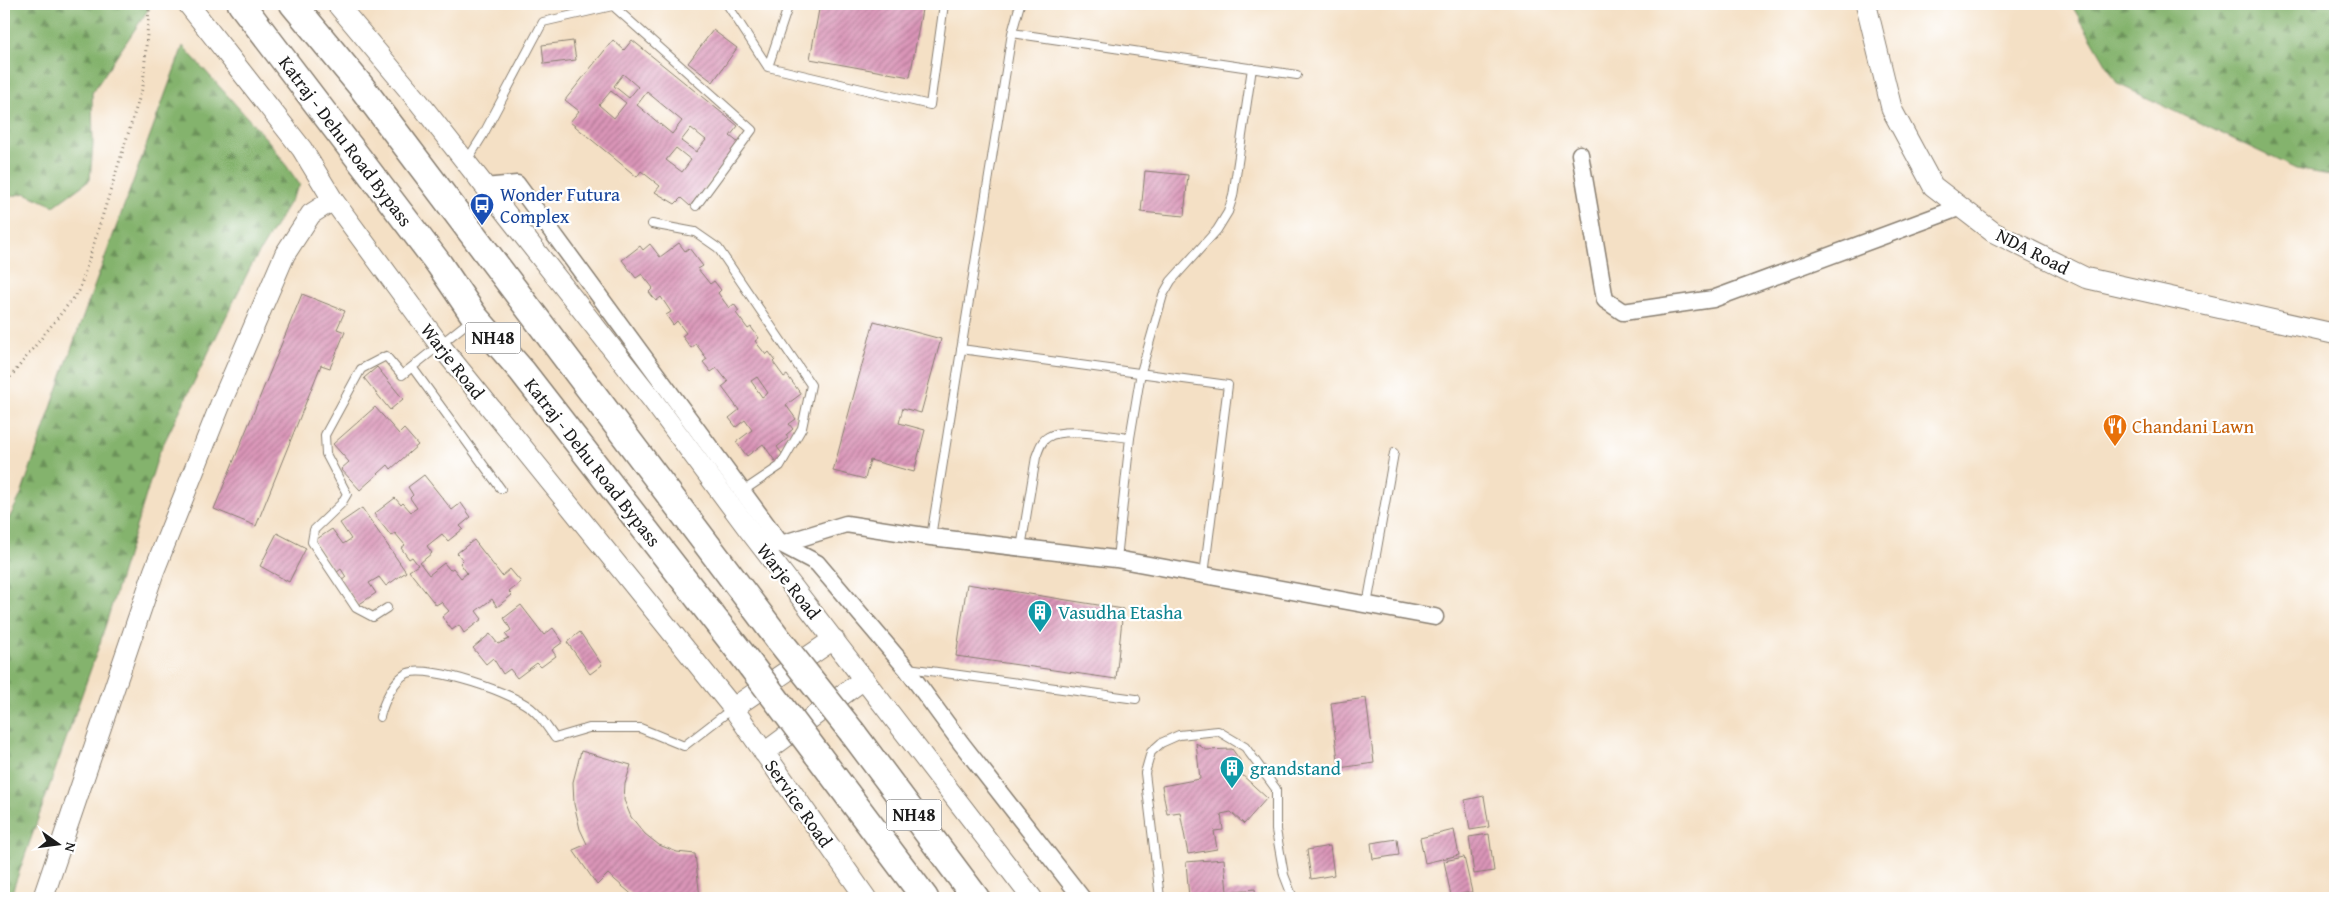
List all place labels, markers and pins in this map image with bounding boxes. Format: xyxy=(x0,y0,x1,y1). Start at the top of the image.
place label: Wonder Futura Complex xyxy=(500,180,620,230)
bus stop icon: Wonder Futura Complex xyxy=(469,192,495,226)
place label: Chandani Lawn xyxy=(2132,412,2254,440)
restaurant icon: Chandani Lawn xyxy=(2102,413,2128,447)
place label: Vasudha Etasha xyxy=(1058,598,1183,626)
building icon: Vasudha Etasha xyxy=(1027,599,1053,633)
place label: grandstand xyxy=(1250,754,1342,782)
building icon: grandstand xyxy=(1219,755,1245,789)

